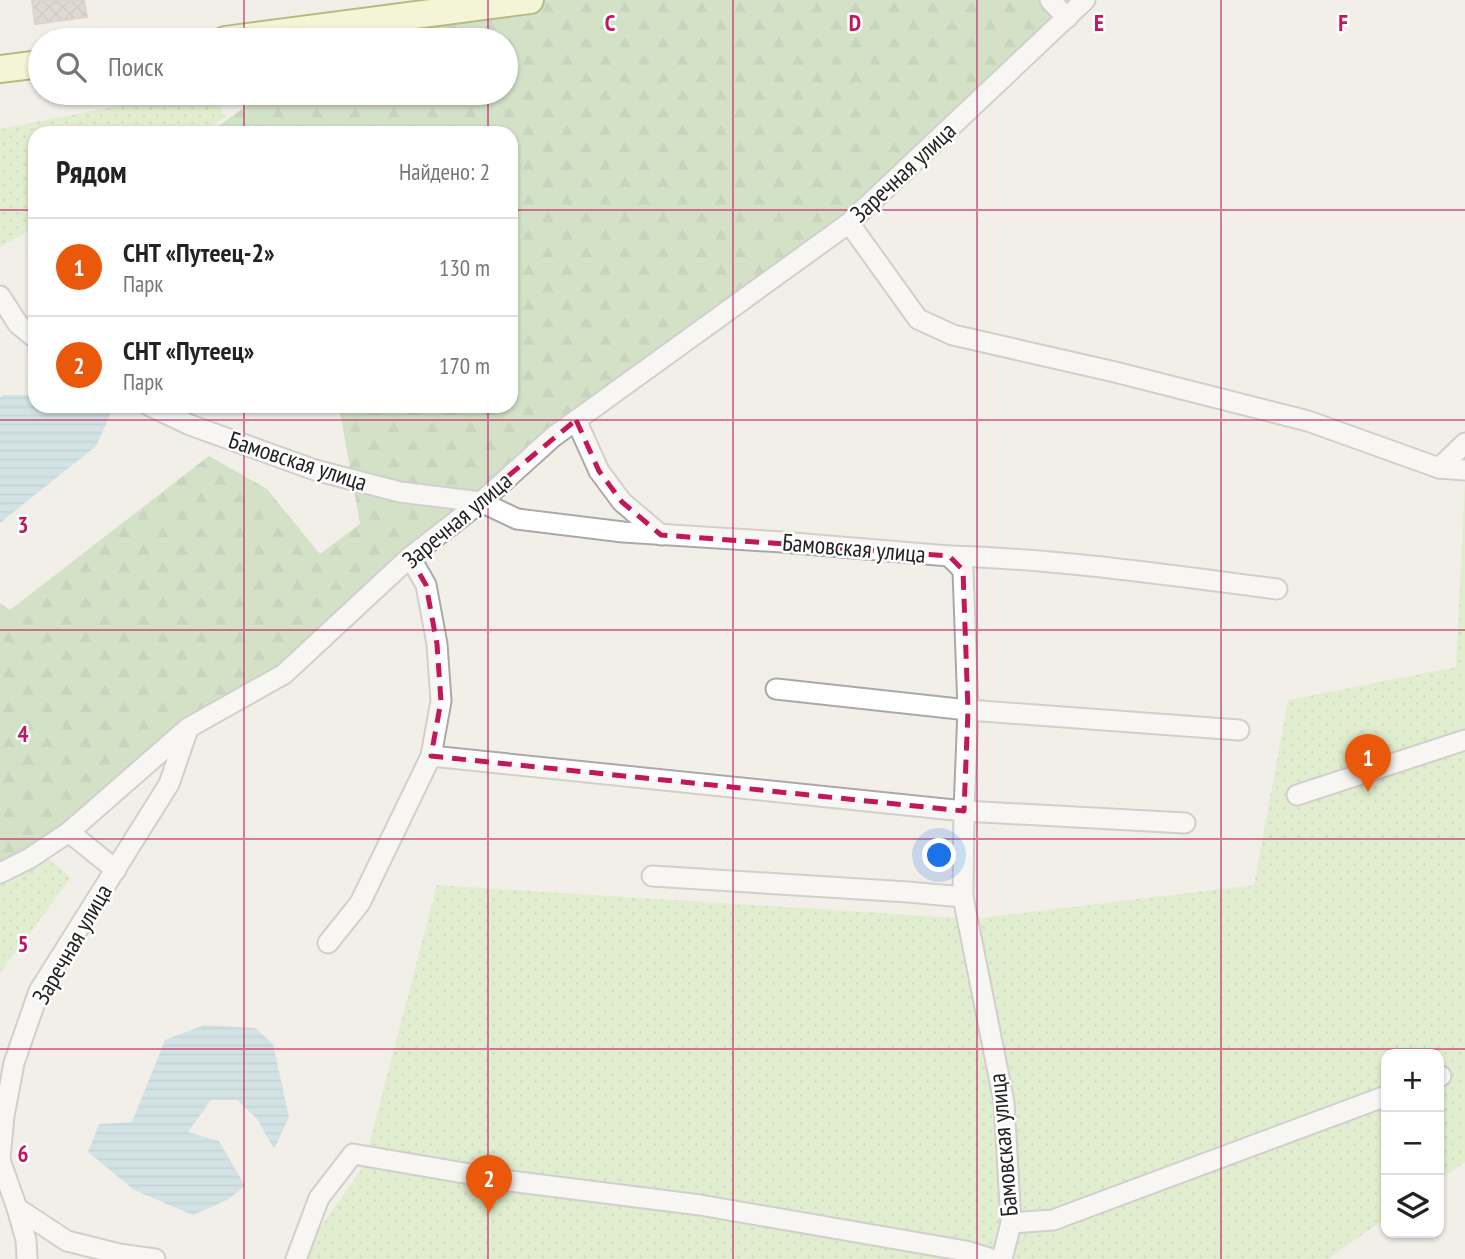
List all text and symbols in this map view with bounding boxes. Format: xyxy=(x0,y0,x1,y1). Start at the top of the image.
text: C xyxy=(605,8,616,37)
text: D xyxy=(849,8,861,37)
text: E xyxy=(1094,8,1104,37)
text: F xyxy=(1338,8,1348,37)
search box xyxy=(28,28,518,105)
icon: search xyxy=(52,48,90,86)
text: Поиск xyxy=(108,50,164,83)
street label: Заречная улица xyxy=(844,115,962,229)
text: Рядом xyxy=(56,152,127,191)
text: Найдено: 2 xyxy=(399,157,490,186)
text: СНТ «Путеец-2» xyxy=(123,236,274,269)
text: 1 xyxy=(74,253,85,282)
text: 130 m xyxy=(439,253,490,282)
text: Парк xyxy=(123,269,163,298)
text: СНТ «Путеец» xyxy=(123,334,254,367)
text: 2 xyxy=(74,351,85,380)
text: 170 m xyxy=(439,351,490,380)
text: Парк xyxy=(123,367,163,396)
street label: Бамовская улица xyxy=(225,424,371,498)
street label: Заречная улица xyxy=(396,465,518,575)
text: 3 xyxy=(18,510,29,539)
street label: Бамовская улица xyxy=(781,526,927,570)
text: 4 xyxy=(18,719,29,748)
pin: 1 xyxy=(1345,734,1391,792)
your location xyxy=(922,838,956,872)
street label: Заречная улица xyxy=(25,878,119,1010)
text: 5 xyxy=(18,929,29,958)
map controls xyxy=(1381,1049,1444,1238)
button: + xyxy=(1381,1049,1444,1112)
street label: Бамовская улица xyxy=(981,1072,1025,1218)
button: − xyxy=(1381,1112,1444,1175)
text: 6 xyxy=(18,1139,29,1168)
pin: 2 xyxy=(466,1155,512,1213)
button: layers xyxy=(1381,1175,1444,1238)

